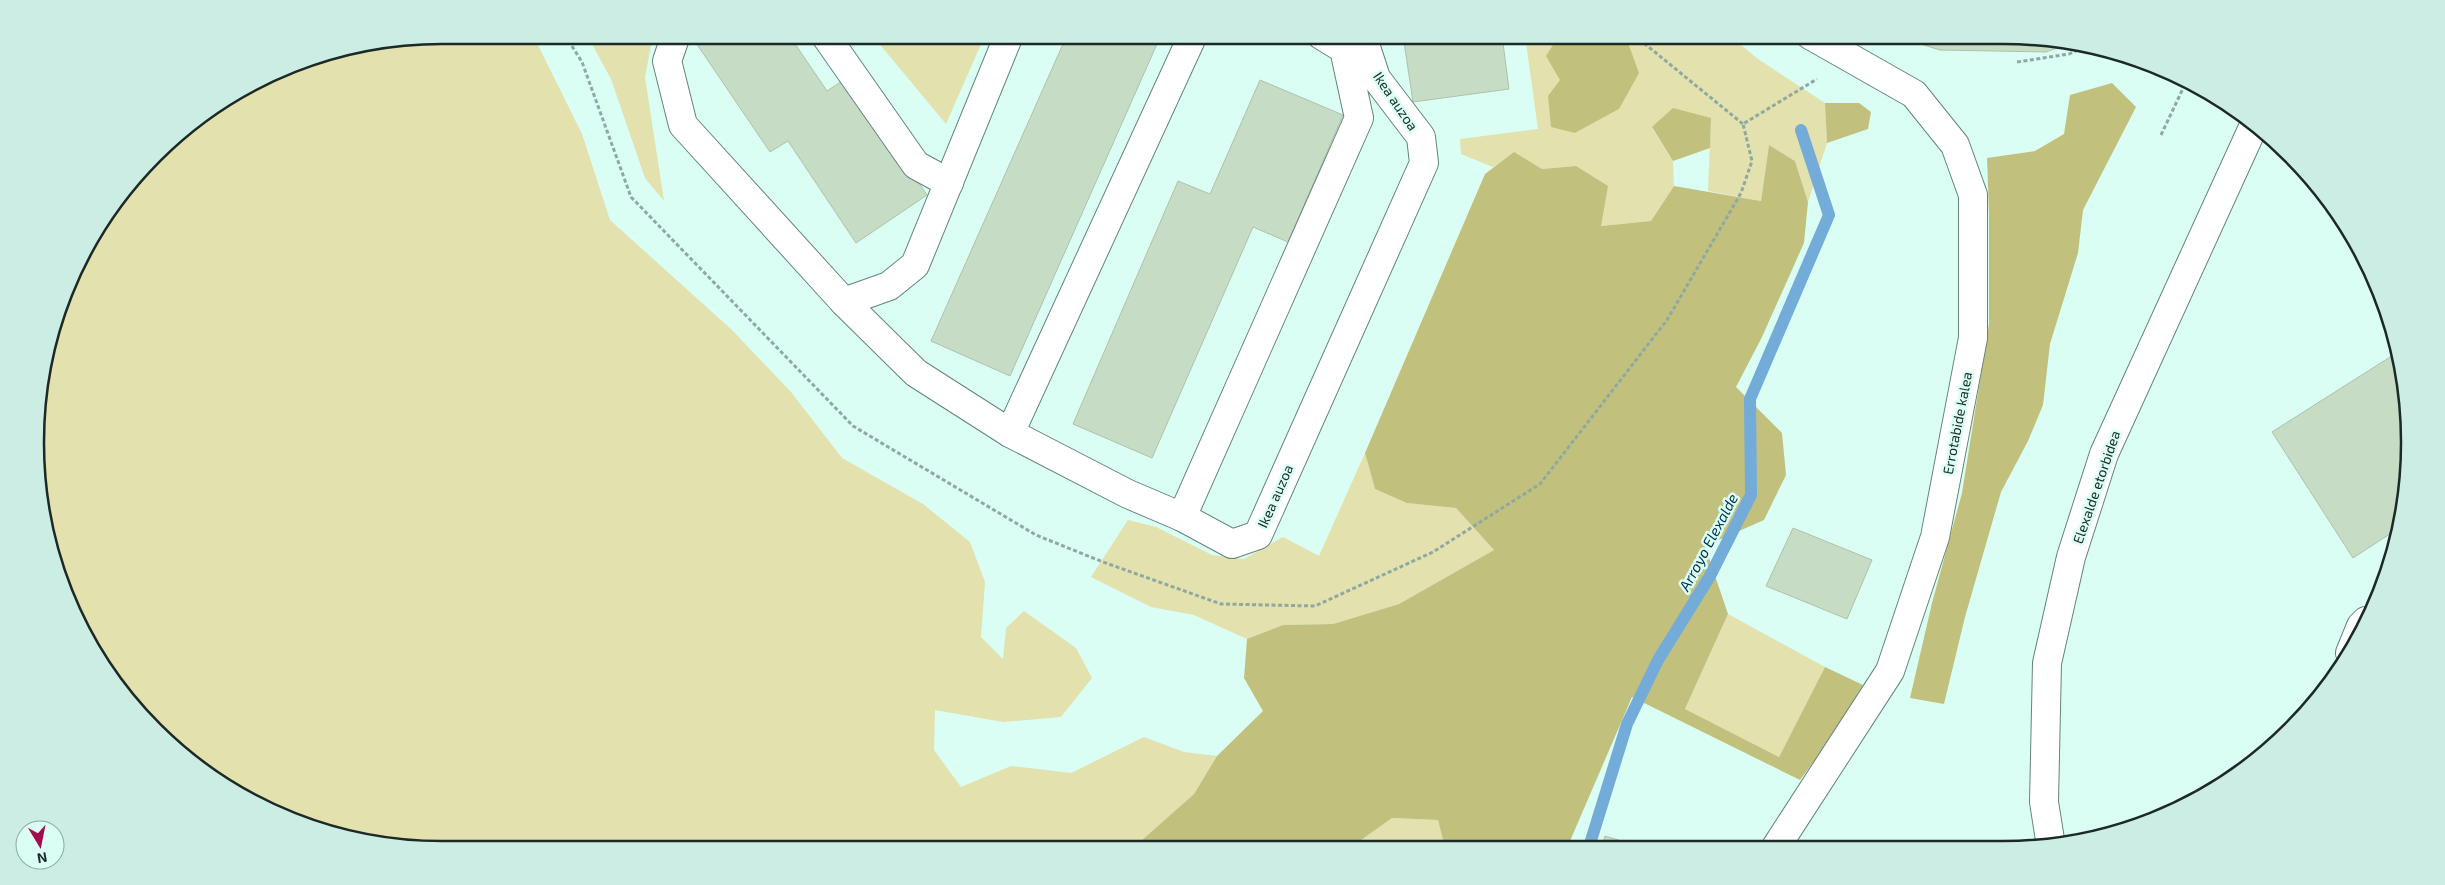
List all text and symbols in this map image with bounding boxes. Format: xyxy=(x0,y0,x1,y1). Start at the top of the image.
street label: Ikea auzoa xyxy=(1370,68,1422,134)
street label: Errotabide kalea xyxy=(1939,370,1975,476)
street label: Elexalde etorbidea xyxy=(2069,428,2123,546)
street label: Ikea auzoa xyxy=(1254,462,1296,530)
water label: Arroyo Elexalde xyxy=(1674,490,1742,595)
north arrow xyxy=(15,820,65,870)
text: N xyxy=(36,849,49,868)

